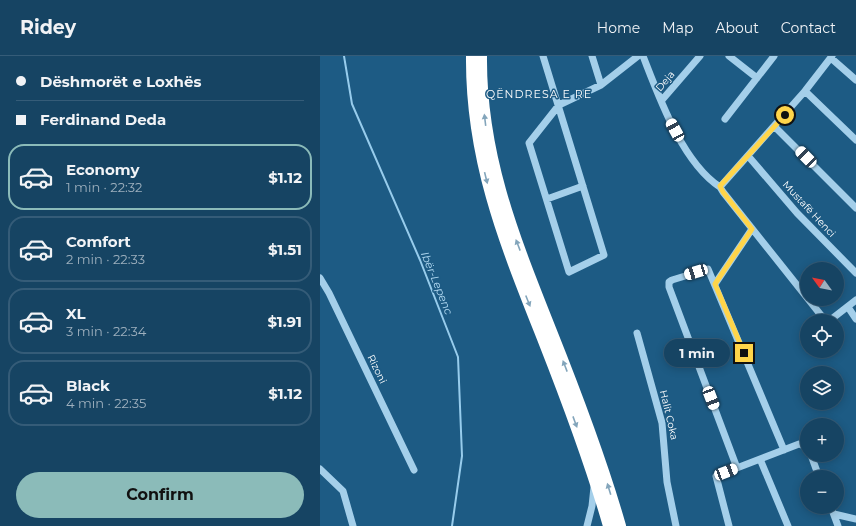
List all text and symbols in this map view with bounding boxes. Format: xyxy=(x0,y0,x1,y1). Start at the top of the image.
text: Ridey xyxy=(20,16,76,39)
text: Home xyxy=(597,19,640,37)
text: Map xyxy=(662,19,693,37)
text: About xyxy=(715,19,759,37)
text: Contact xyxy=(781,19,836,37)
street label: Deja xyxy=(653,68,677,94)
text: Dëshmorët e Loxhës xyxy=(40,72,201,91)
district label: QËNDRESA E RE xyxy=(486,87,592,101)
route start xyxy=(776,106,794,124)
text: Ferdinand Deda xyxy=(40,110,166,129)
one-way arrow xyxy=(482,114,488,126)
car xyxy=(664,117,686,143)
car xyxy=(793,144,819,170)
icon: car xyxy=(18,159,54,195)
text: Economy xyxy=(66,160,139,179)
text: $1.12 xyxy=(268,168,302,187)
one-way arrow xyxy=(483,172,489,184)
street label: Mustafë Henci xyxy=(780,178,838,240)
text: 1 min · 22:32 xyxy=(66,179,142,195)
icon: car xyxy=(18,231,54,267)
text: Comfort xyxy=(66,232,131,251)
one-way arrow xyxy=(514,239,520,251)
text: $1.51 xyxy=(268,240,302,259)
water label: Ibër-Lepenc xyxy=(418,249,456,317)
text: 2 min · 22:33 xyxy=(66,251,145,267)
north arrow xyxy=(800,262,844,306)
map controls xyxy=(800,262,844,514)
car xyxy=(683,263,709,281)
one-way arrow xyxy=(525,295,531,307)
icon: car xyxy=(18,303,54,339)
text: XL xyxy=(66,304,85,323)
text: $1.91 xyxy=(267,312,302,331)
button: locate xyxy=(800,314,844,358)
text: 3 min · 22:34 xyxy=(66,323,146,339)
callout: 1 min xyxy=(664,339,730,367)
route end xyxy=(735,344,753,362)
text: 1 min xyxy=(679,345,715,361)
street label: Rizoni xyxy=(364,352,390,386)
one-way arrow xyxy=(561,360,567,372)
button: layers xyxy=(800,366,844,410)
icon: car xyxy=(18,375,54,411)
text: Black xyxy=(66,376,110,395)
text: $1.12 xyxy=(268,384,302,403)
car xyxy=(701,385,721,411)
street label: Halit Coka xyxy=(657,389,681,441)
text: 4 min · 22:35 xyxy=(66,395,146,411)
one-way arrow xyxy=(572,416,578,428)
button: + xyxy=(800,418,844,462)
car xyxy=(713,462,739,482)
button: − xyxy=(800,470,844,514)
button: Confirm xyxy=(16,472,304,518)
one-way arrow xyxy=(606,482,612,494)

